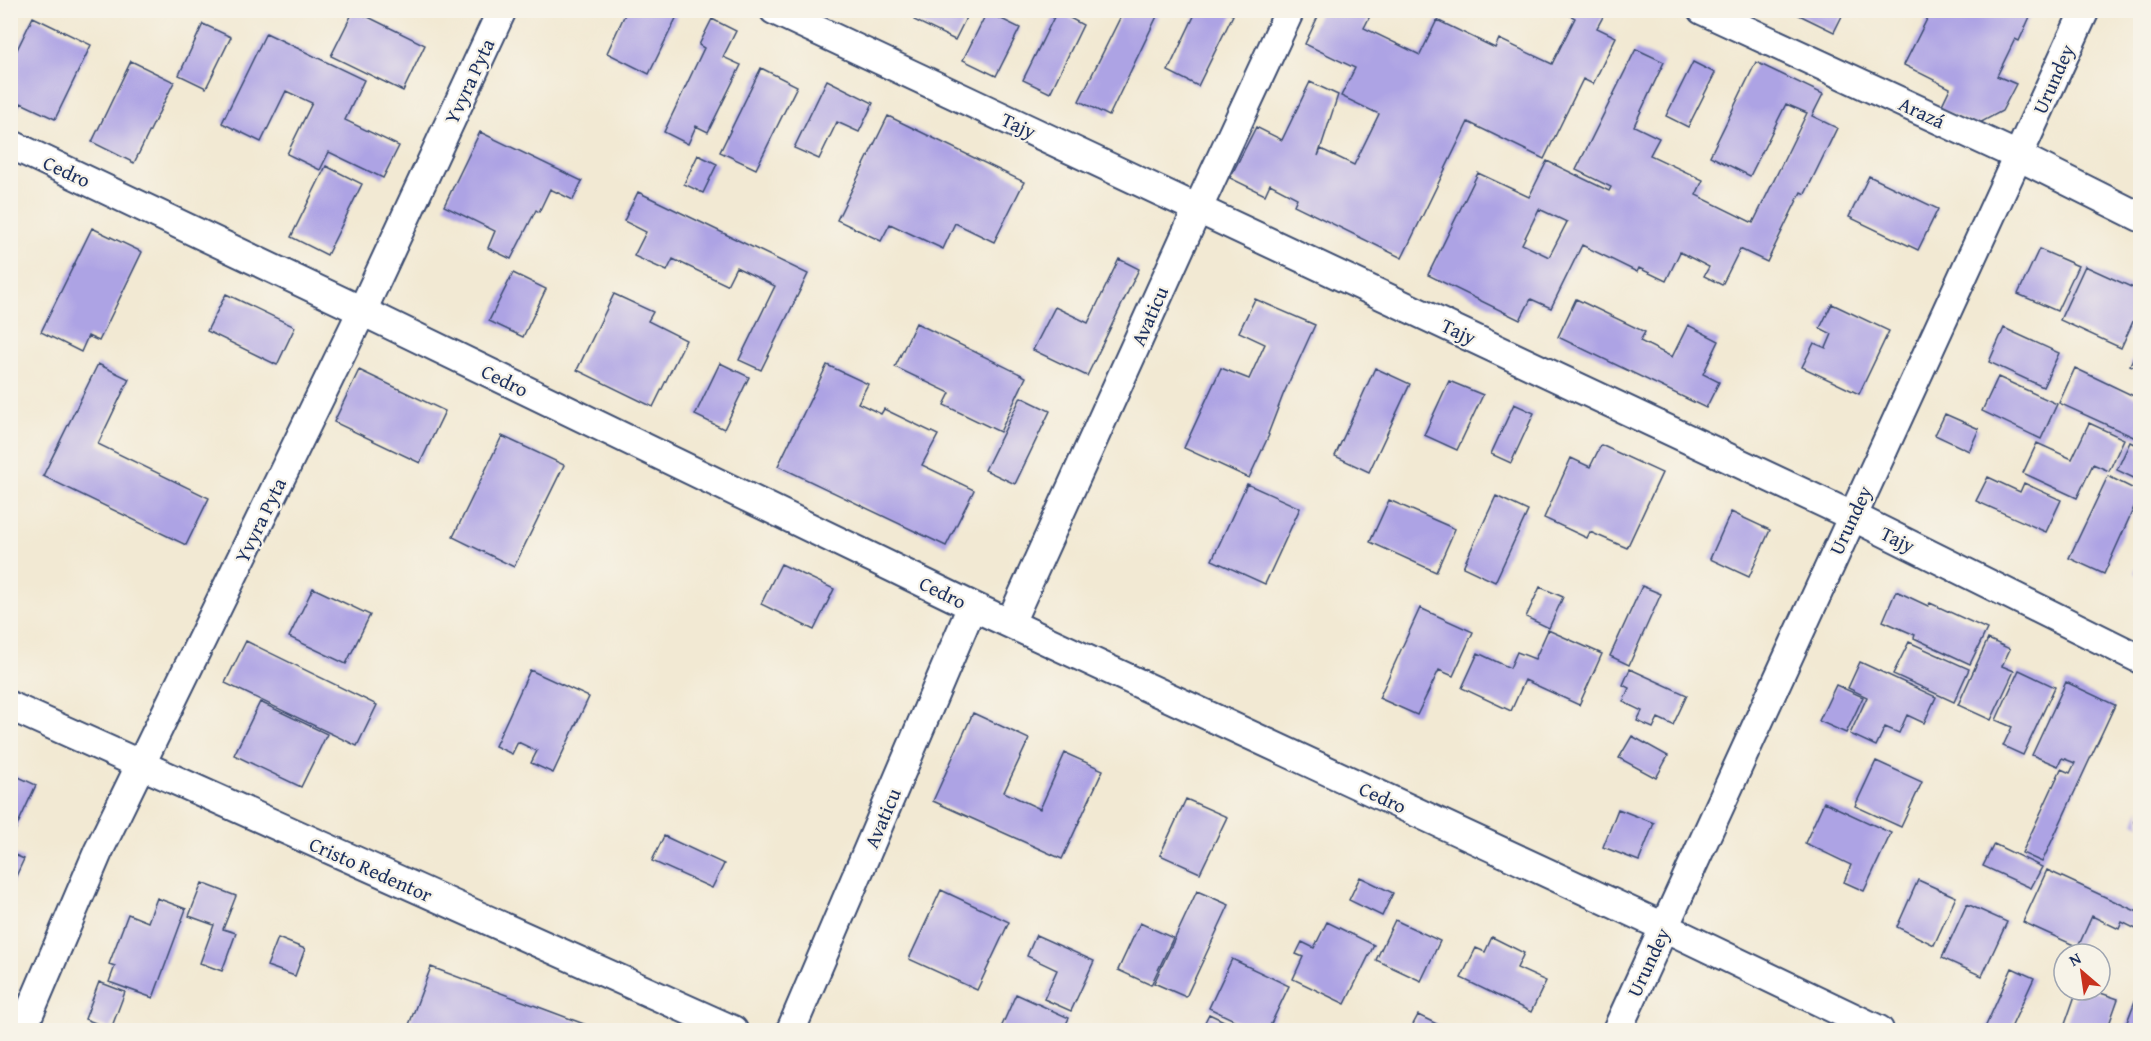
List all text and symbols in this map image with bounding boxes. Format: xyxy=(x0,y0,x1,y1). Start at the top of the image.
street label: Yvyra Pyta xyxy=(437,33,502,128)
street label: Urundey xyxy=(2025,40,2081,118)
street label: Arazá xyxy=(1894,89,1950,135)
street label: Tajy xyxy=(997,104,1041,146)
street label: Cedro xyxy=(39,147,95,195)
street label: Avaticu xyxy=(1123,281,1175,350)
street label: Tajy xyxy=(1437,310,1481,352)
street label: Cedro xyxy=(477,356,533,404)
street label: Yvyra Pyta xyxy=(227,472,293,567)
street label: Urundey xyxy=(1821,481,1879,559)
street label: Tajy xyxy=(1876,518,1920,560)
street label: Cedro xyxy=(915,568,971,616)
street label: Cedro xyxy=(1355,773,1411,821)
street label: Avaticu xyxy=(856,783,908,852)
street label: Cristo Redentor xyxy=(305,829,437,909)
street label: Urundey xyxy=(1619,923,1677,1001)
north arrow xyxy=(2052,942,2112,1002)
text: N xyxy=(2064,946,2085,972)

